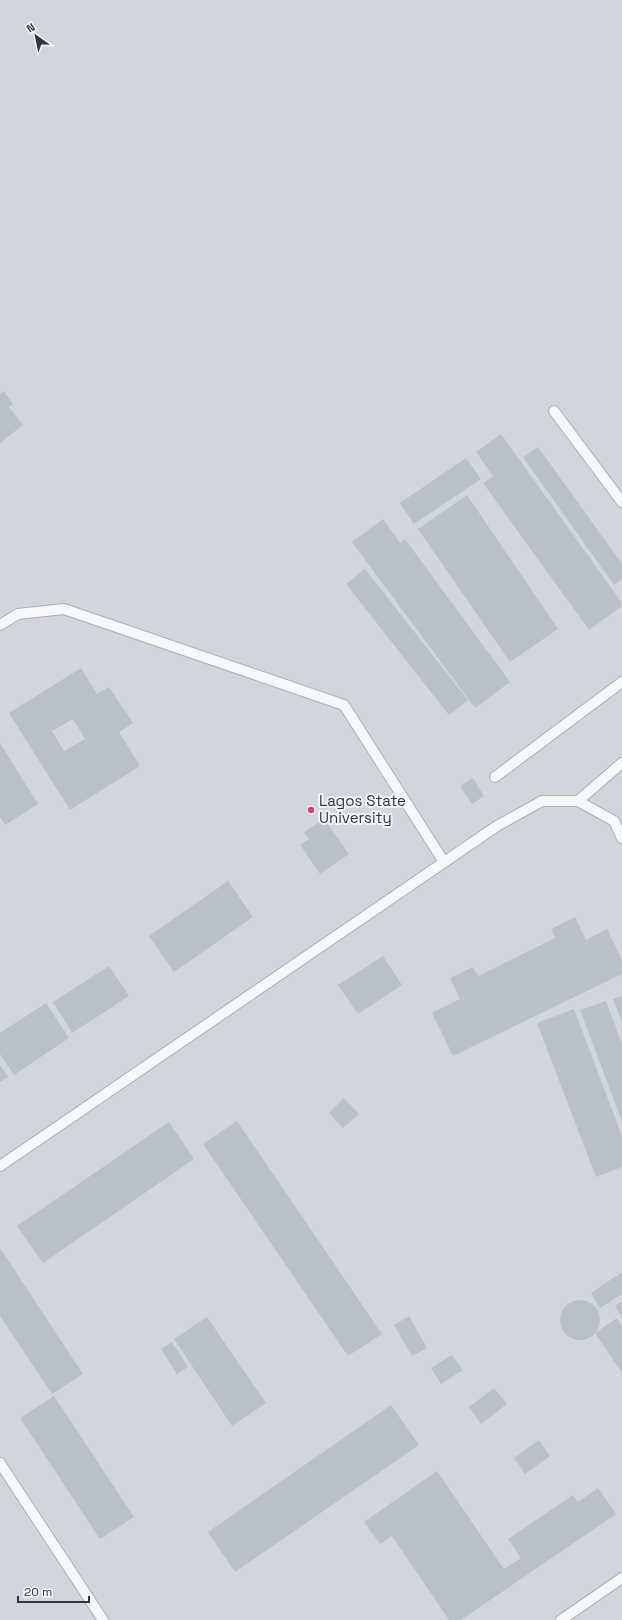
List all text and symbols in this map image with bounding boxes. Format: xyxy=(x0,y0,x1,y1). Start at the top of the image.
north arrow xyxy=(16,16,56,56)
text: N xyxy=(24,20,37,35)
place label: Lagos State University xyxy=(319,791,406,827)
marker: Lagos State University xyxy=(306,805,316,815)
scale bar xyxy=(18,1578,89,1604)
text: 20 m xyxy=(24,1584,52,1600)

